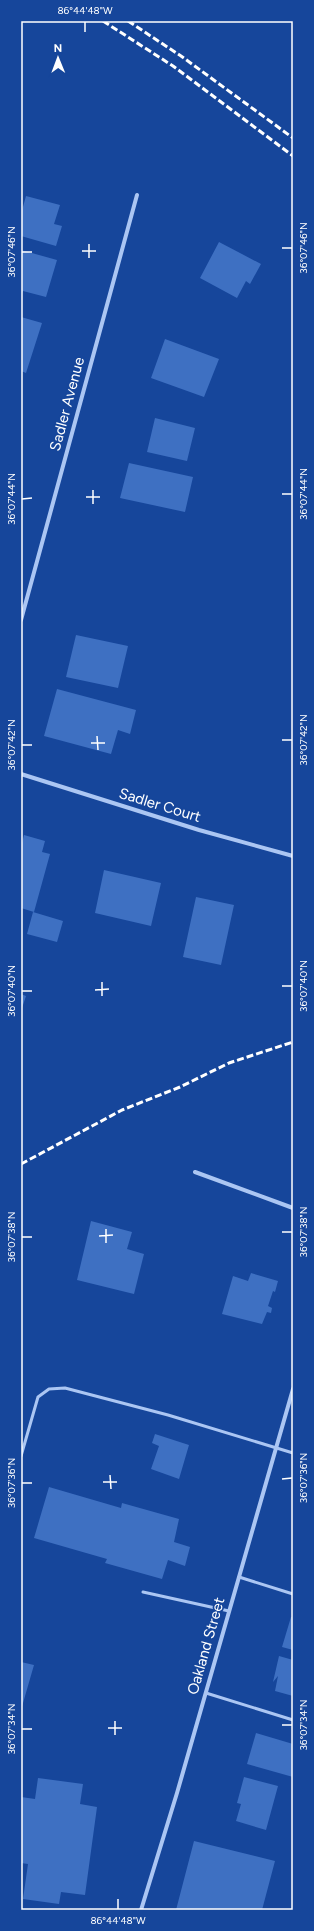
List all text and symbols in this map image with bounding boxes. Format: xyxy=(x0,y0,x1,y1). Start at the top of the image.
text: 86°44'48"W xyxy=(57,4,113,17)
north arrow xyxy=(38,38,78,78)
text: N xyxy=(53,42,62,55)
text: 36°07'46"N xyxy=(297,222,310,274)
text: 36°07'46"N xyxy=(5,226,18,278)
street label: Sadler Avenue xyxy=(46,355,88,453)
text: 36°07'44"N xyxy=(297,468,310,520)
text: 36°07'44"N xyxy=(5,473,18,525)
text: 36°07'42"N xyxy=(297,714,310,766)
text: 36°07'42"N xyxy=(5,719,18,771)
street label: Sadler Court xyxy=(117,784,203,826)
text: 36°07'40"N xyxy=(297,960,310,1012)
text: 36°07'40"N xyxy=(5,965,18,1017)
text: 36°07'38"N xyxy=(297,1206,310,1258)
text: 36°07'38"N xyxy=(5,1211,18,1263)
text: 36°07'36"N xyxy=(297,1453,310,1503)
text: 36°07'36"N xyxy=(5,1458,18,1508)
street label: Oakland Street xyxy=(184,1595,229,1697)
text: 36°07'34"N xyxy=(297,1699,310,1751)
text: 36°07'34"N xyxy=(5,1703,18,1755)
text: 86°44'48"W xyxy=(90,1914,146,1927)

